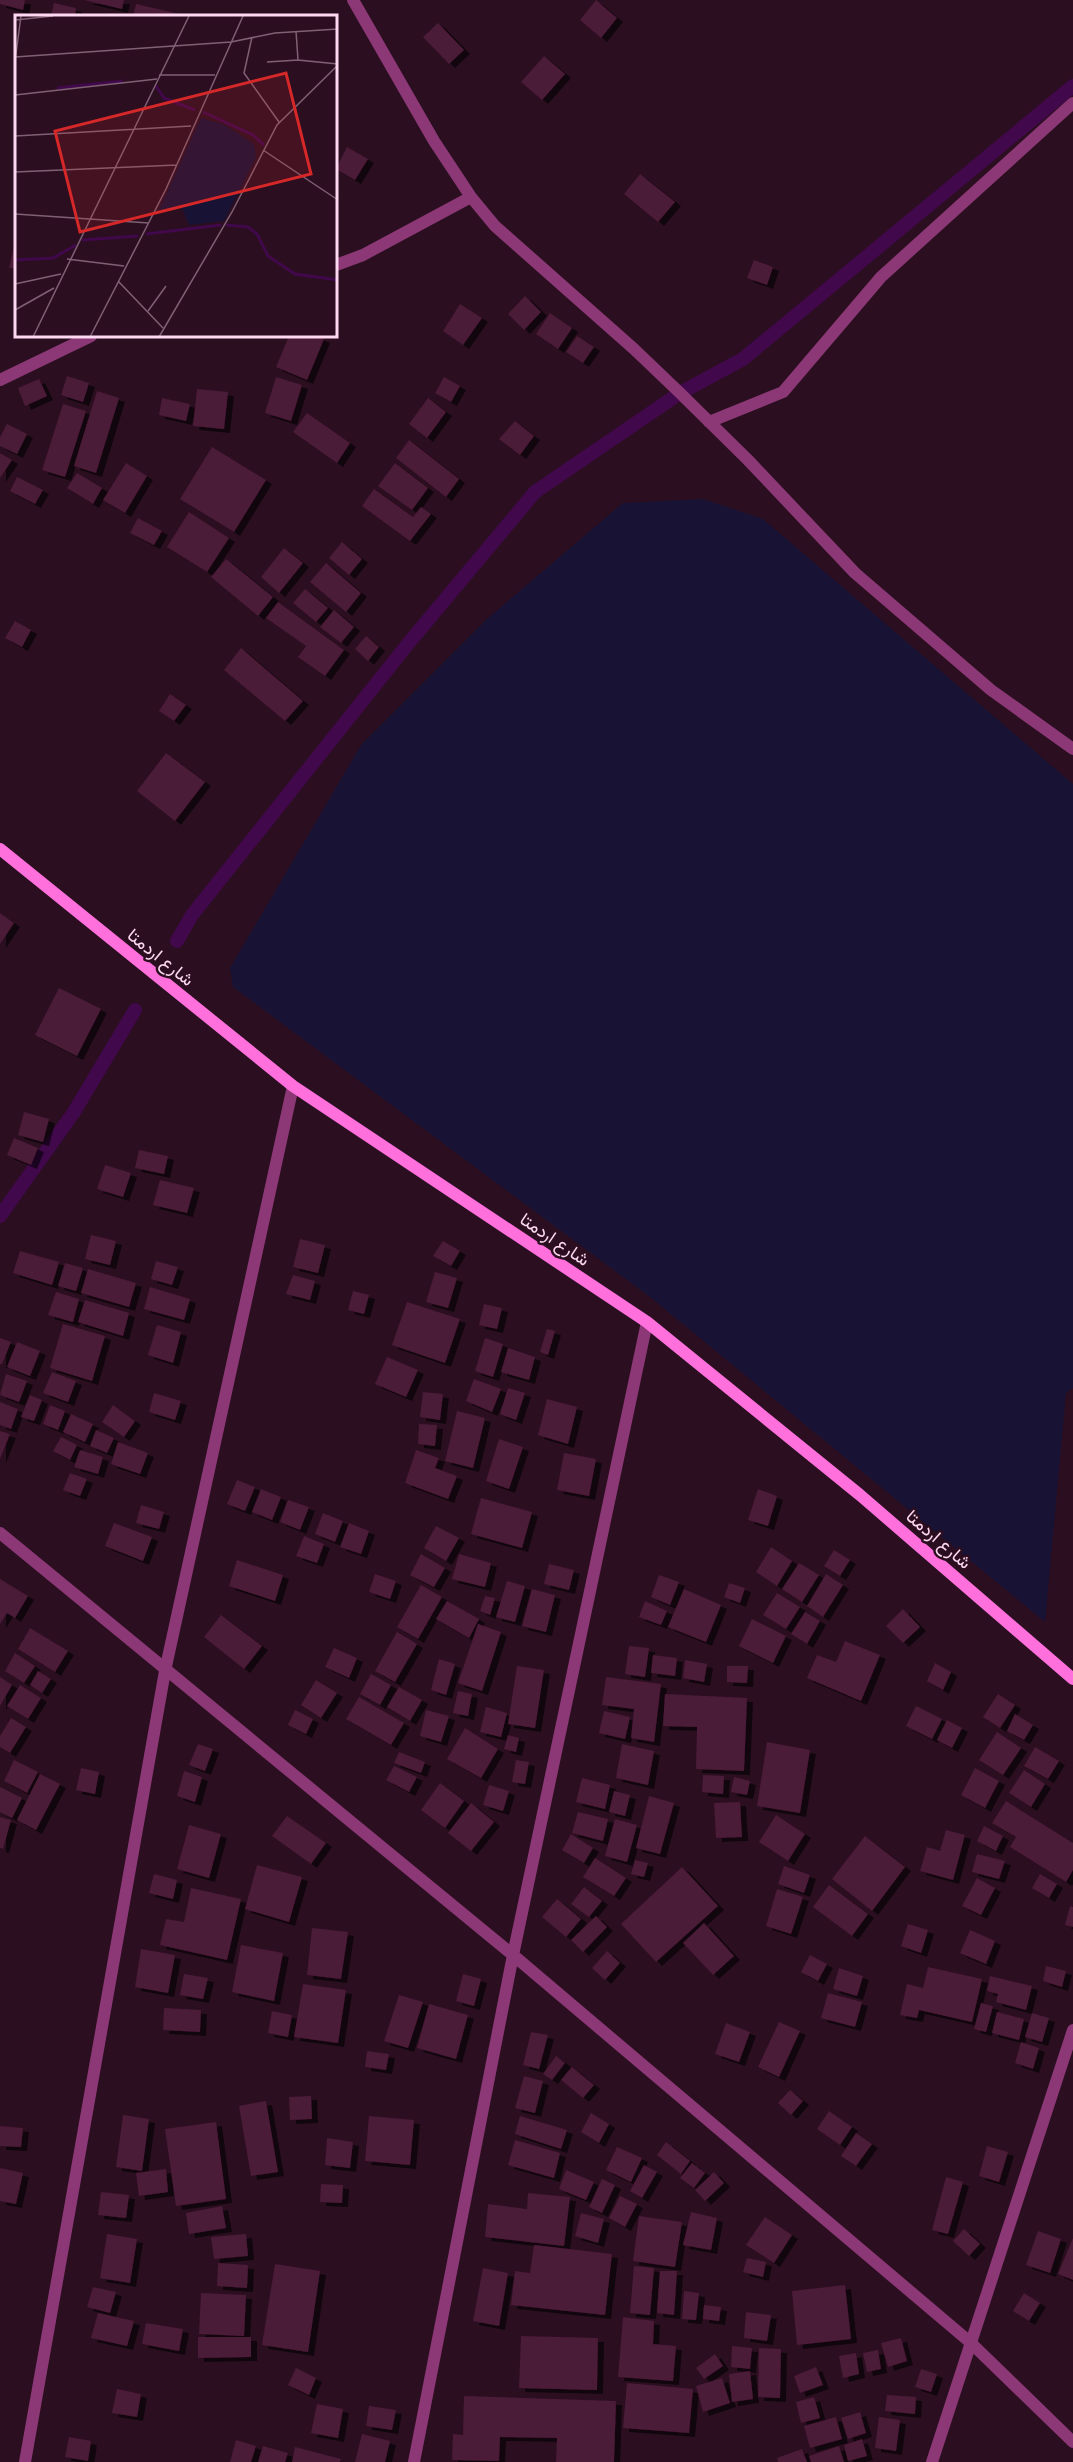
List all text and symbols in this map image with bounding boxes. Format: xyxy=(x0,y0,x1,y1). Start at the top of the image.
inset map xyxy=(15,15,338,338)
street label: شارع اردمتا xyxy=(122,924,198,992)
street label: شارع اردمتا xyxy=(515,1208,594,1272)
street label: شارع اردمتا xyxy=(901,1505,976,1574)

